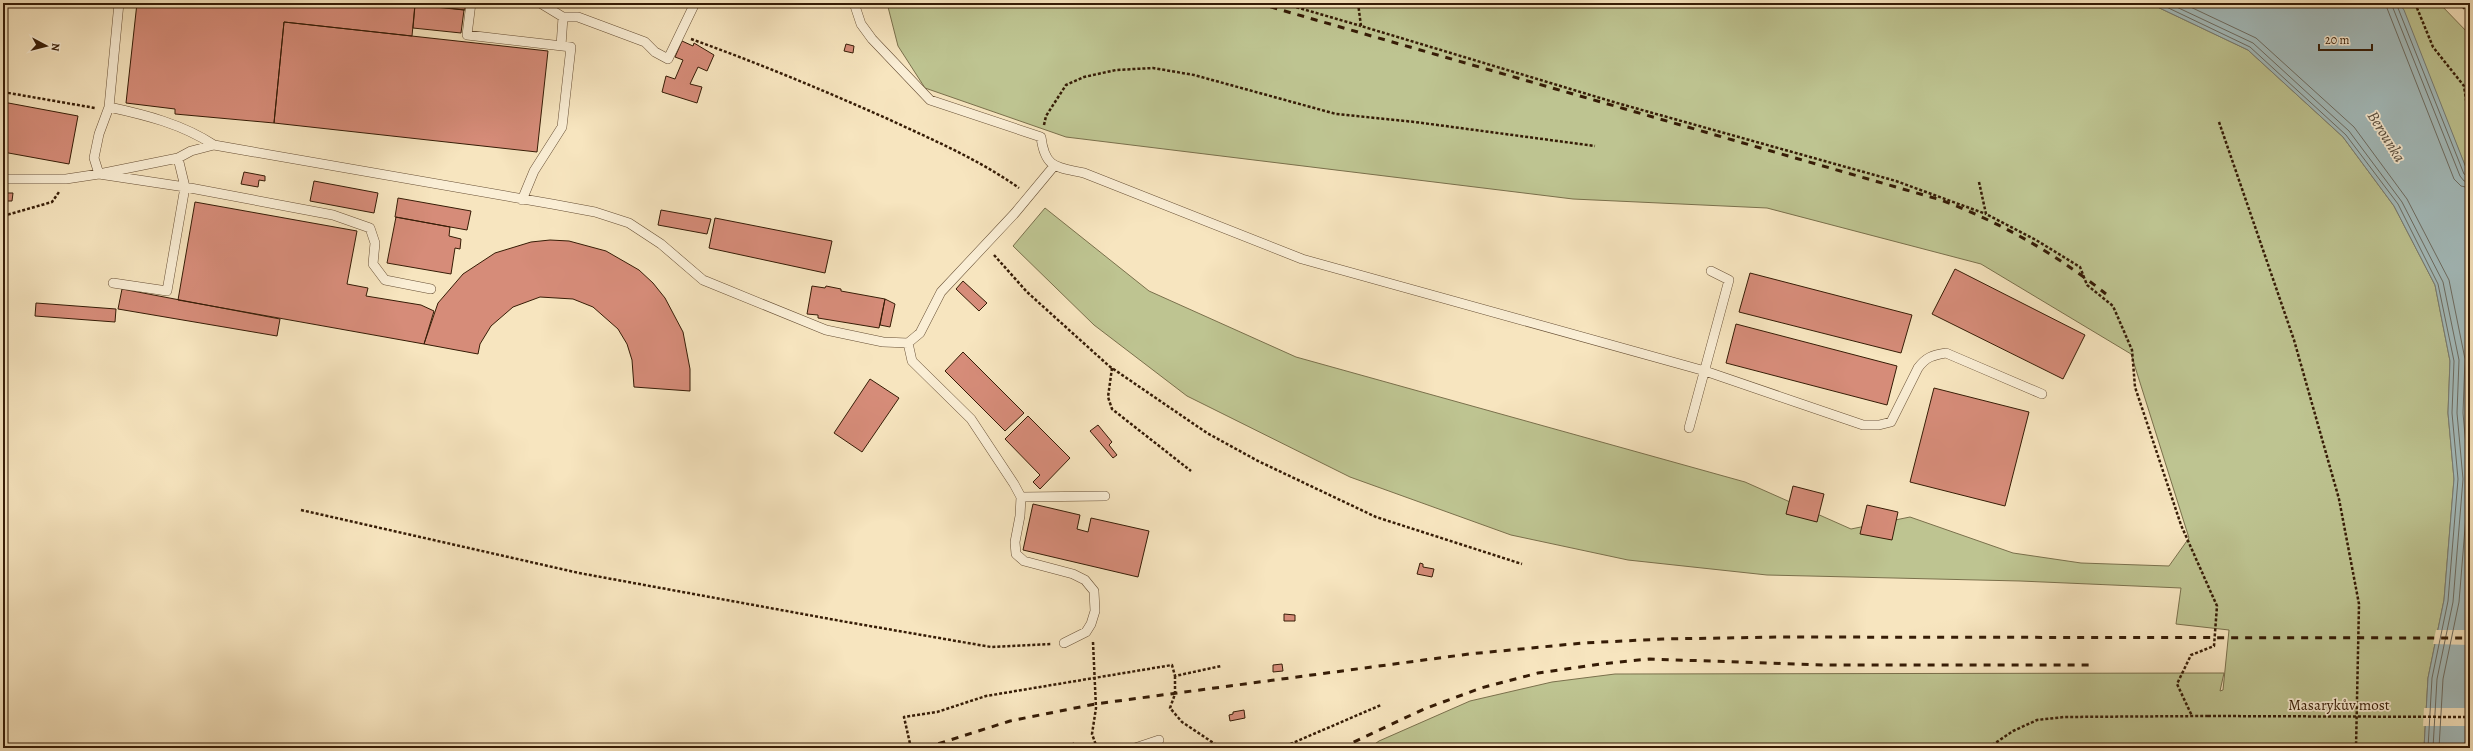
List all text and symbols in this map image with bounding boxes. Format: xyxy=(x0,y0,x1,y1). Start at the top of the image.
north arrow xyxy=(26,26,66,66)
scale bar xyxy=(2319,26,2372,52)
text: 20 m xyxy=(2325,32,2349,48)
text: N xyxy=(47,42,63,52)
water label: Berounka xyxy=(2362,107,2411,167)
street label: Masarykův most xyxy=(2288,695,2390,715)

